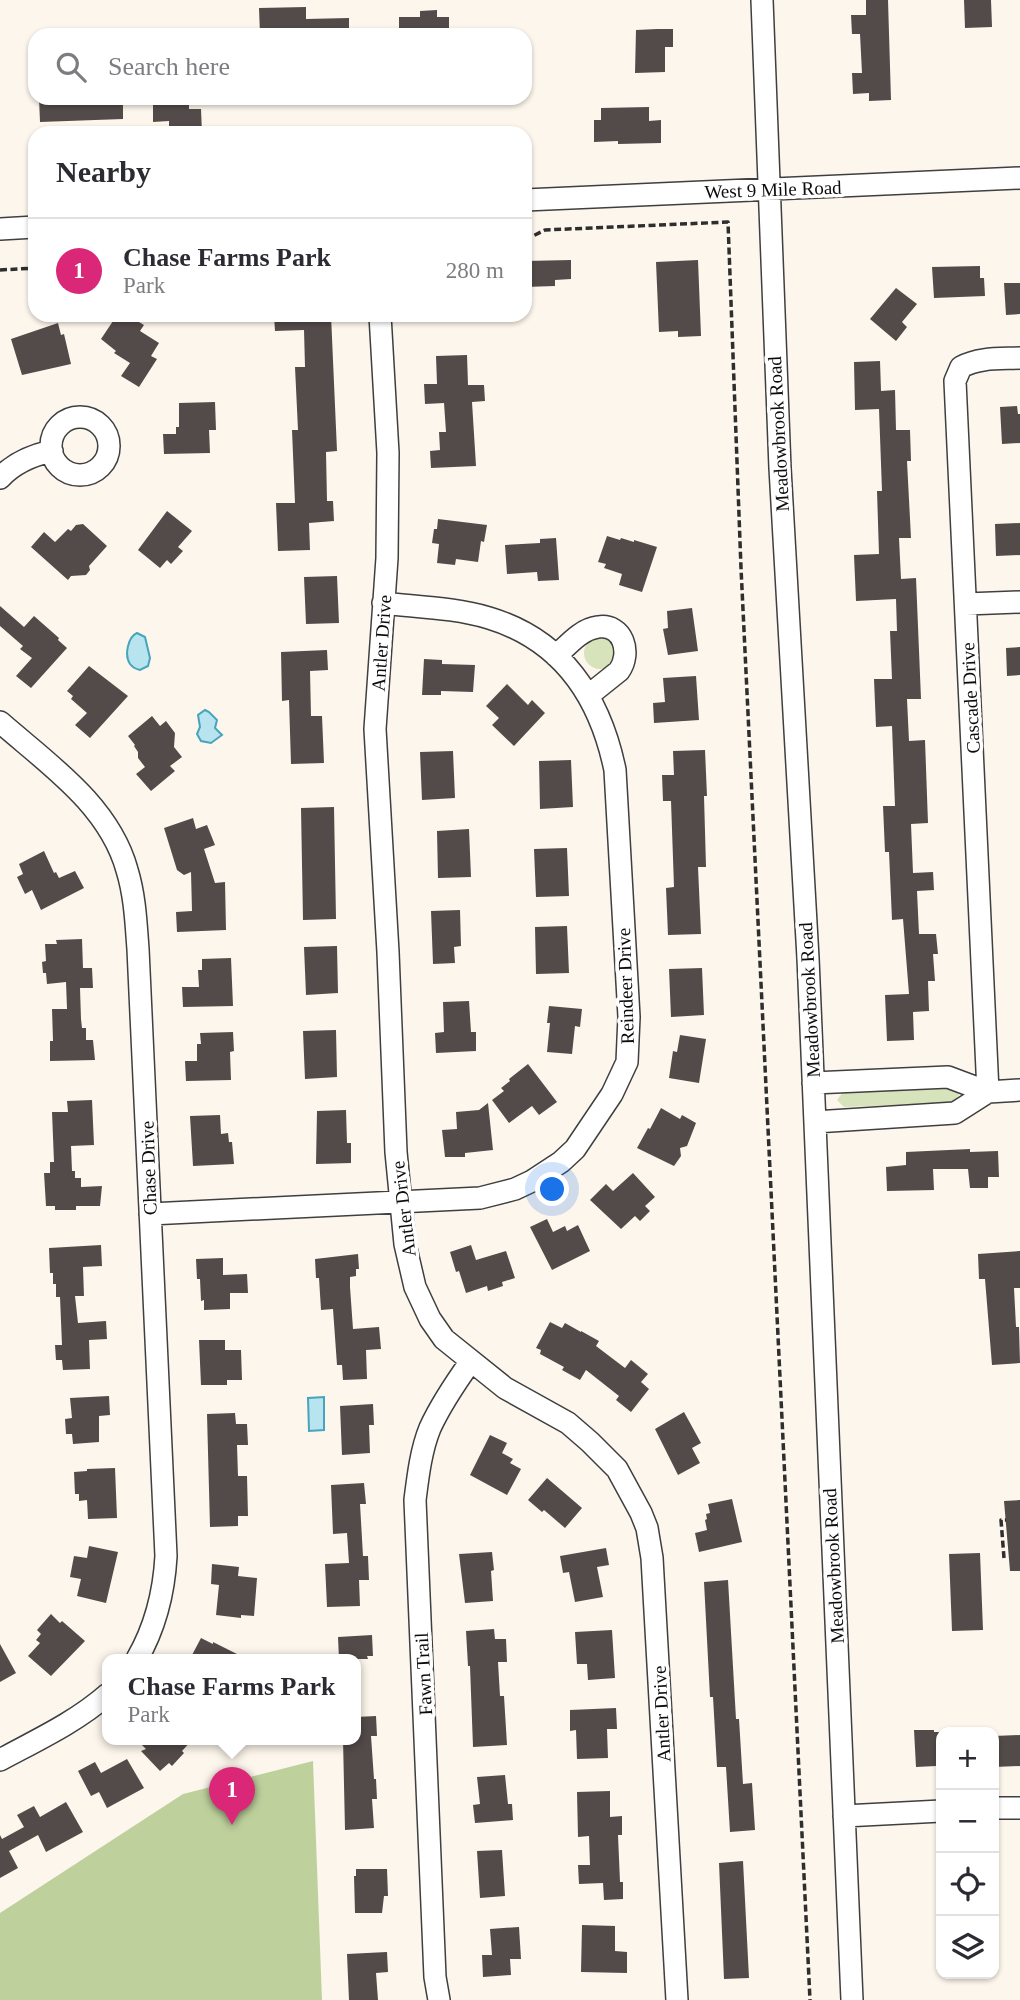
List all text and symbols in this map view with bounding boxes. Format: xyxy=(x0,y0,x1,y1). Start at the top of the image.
search box xyxy=(28,28,532,105)
icon: search xyxy=(52,48,90,86)
text: Search here xyxy=(108,52,230,81)
text: Nearby xyxy=(56,155,151,188)
street label: West 9 Mile Road xyxy=(704,177,842,202)
text: Chase Farms Park xyxy=(123,243,331,272)
text: 1 xyxy=(73,258,85,283)
text: 280 m xyxy=(446,258,504,283)
text: Park xyxy=(123,273,165,298)
street label: Meadowbrook Road xyxy=(764,355,793,512)
street label: Antler Drive xyxy=(368,594,395,692)
street label: Cascade Drive xyxy=(957,642,984,754)
street label: Meadowbrook Road xyxy=(795,921,824,1078)
street label: Reindeer Drive xyxy=(613,927,638,1045)
street label: Chase Drive xyxy=(136,1120,161,1216)
street label: Antler Drive xyxy=(387,1160,420,1258)
your location xyxy=(535,1172,569,1206)
street label: Meadowbrook Road xyxy=(819,1487,848,1644)
street label: Fawn Trail xyxy=(411,1632,436,1716)
popup xyxy=(102,1654,361,1745)
street label: Antler Drive xyxy=(648,1665,675,1763)
text: Chase Farms Park xyxy=(128,1672,335,1701)
text: Park xyxy=(128,1702,170,1727)
map controls xyxy=(936,1727,999,1979)
button: + xyxy=(936,1727,999,1790)
pin: 1 xyxy=(209,1767,255,1825)
button: − xyxy=(936,1790,999,1853)
button: locate xyxy=(936,1853,999,1916)
button: layers xyxy=(936,1916,999,1979)

